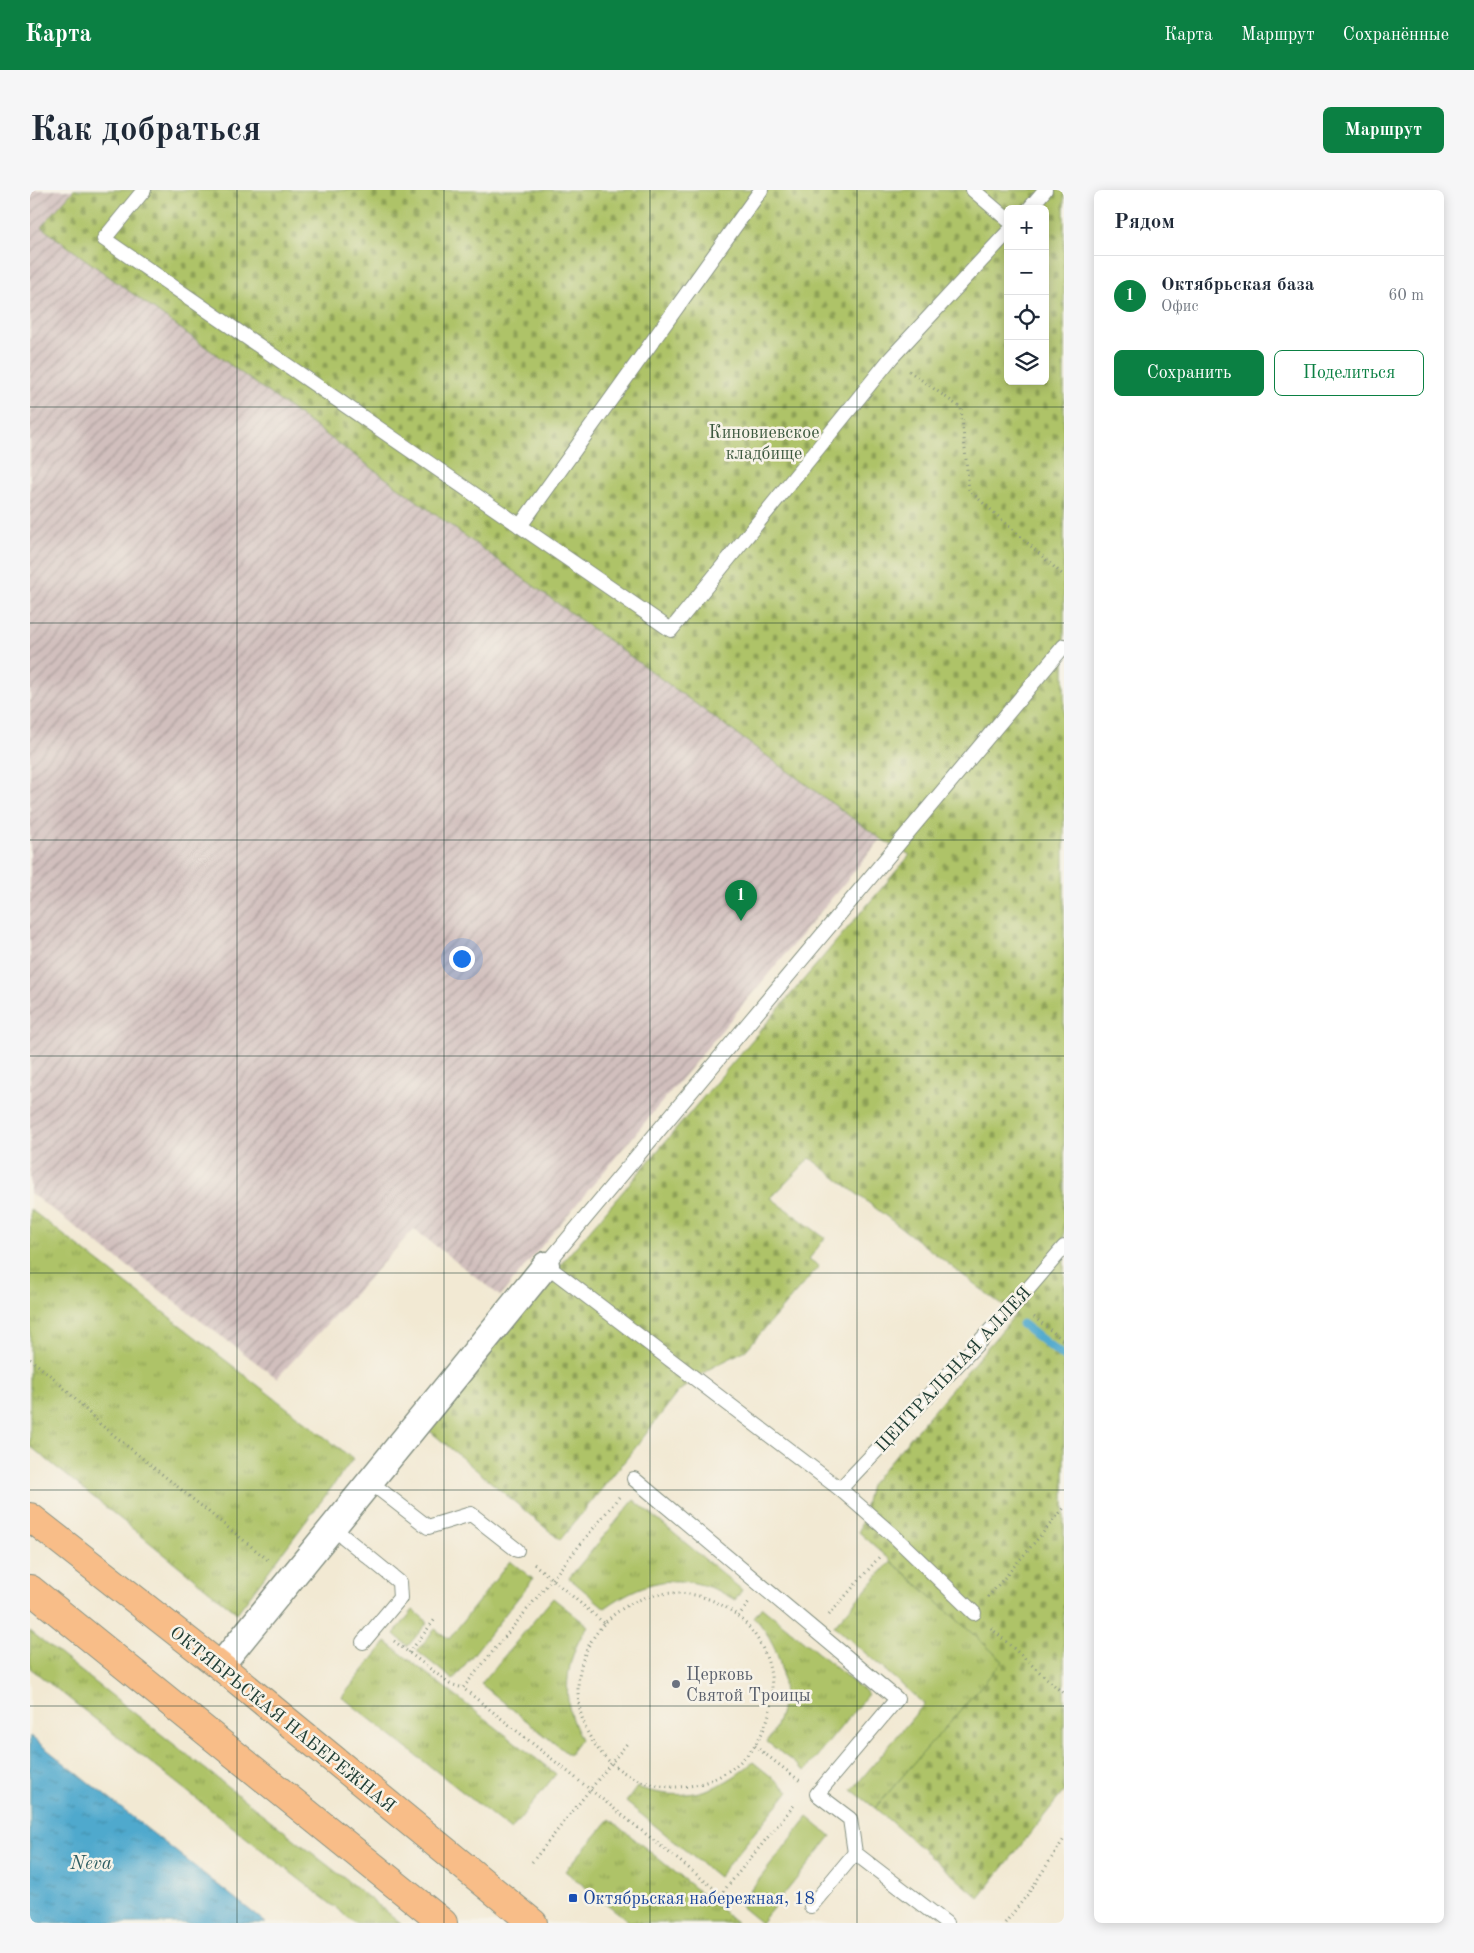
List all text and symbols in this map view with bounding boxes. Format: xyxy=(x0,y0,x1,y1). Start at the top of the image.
text: Карта xyxy=(25,23,92,47)
text: Карта xyxy=(1164,26,1213,44)
text: Маршрут xyxy=(1241,26,1315,44)
text: Сохранённые xyxy=(1343,26,1449,44)
button: Маршрут xyxy=(1323,107,1444,153)
text: Как добраться xyxy=(30,113,261,148)
map controls xyxy=(1004,205,1049,385)
button: + xyxy=(1004,205,1049,250)
text: Рядом xyxy=(1114,212,1175,233)
button: − xyxy=(1004,250,1049,295)
text: Октябрьская база xyxy=(1161,276,1314,295)
text: 1 xyxy=(1125,288,1135,304)
text: 60 m xyxy=(1388,288,1424,304)
button: locate xyxy=(1004,295,1049,340)
text: Офис xyxy=(1161,299,1198,315)
button: layers xyxy=(1004,340,1049,385)
button: Сохранить xyxy=(1114,350,1264,396)
button: Поделиться xyxy=(1274,350,1424,396)
park label: Киновиевское кладбище xyxy=(709,424,819,463)
pin: 1 xyxy=(725,880,757,921)
your location xyxy=(449,946,475,972)
street label: ЦЕНТРАЛЬНАЯ АЛЛЕЯ xyxy=(873,1284,1035,1456)
street label: ОКТЯБРЬСКАЯ НАБЕРЕЖНАЯ xyxy=(166,1623,398,1816)
place label: Церковь Святой Троицы xyxy=(686,1666,811,1705)
marker: Церковь Святой Троицы xyxy=(670,1678,682,1690)
water label: Neva xyxy=(69,1855,112,1874)
place label: Октябрьская набережная, 18 xyxy=(583,1890,815,1908)
marker: Октябрьская набережная, 18 xyxy=(567,1892,579,1904)

